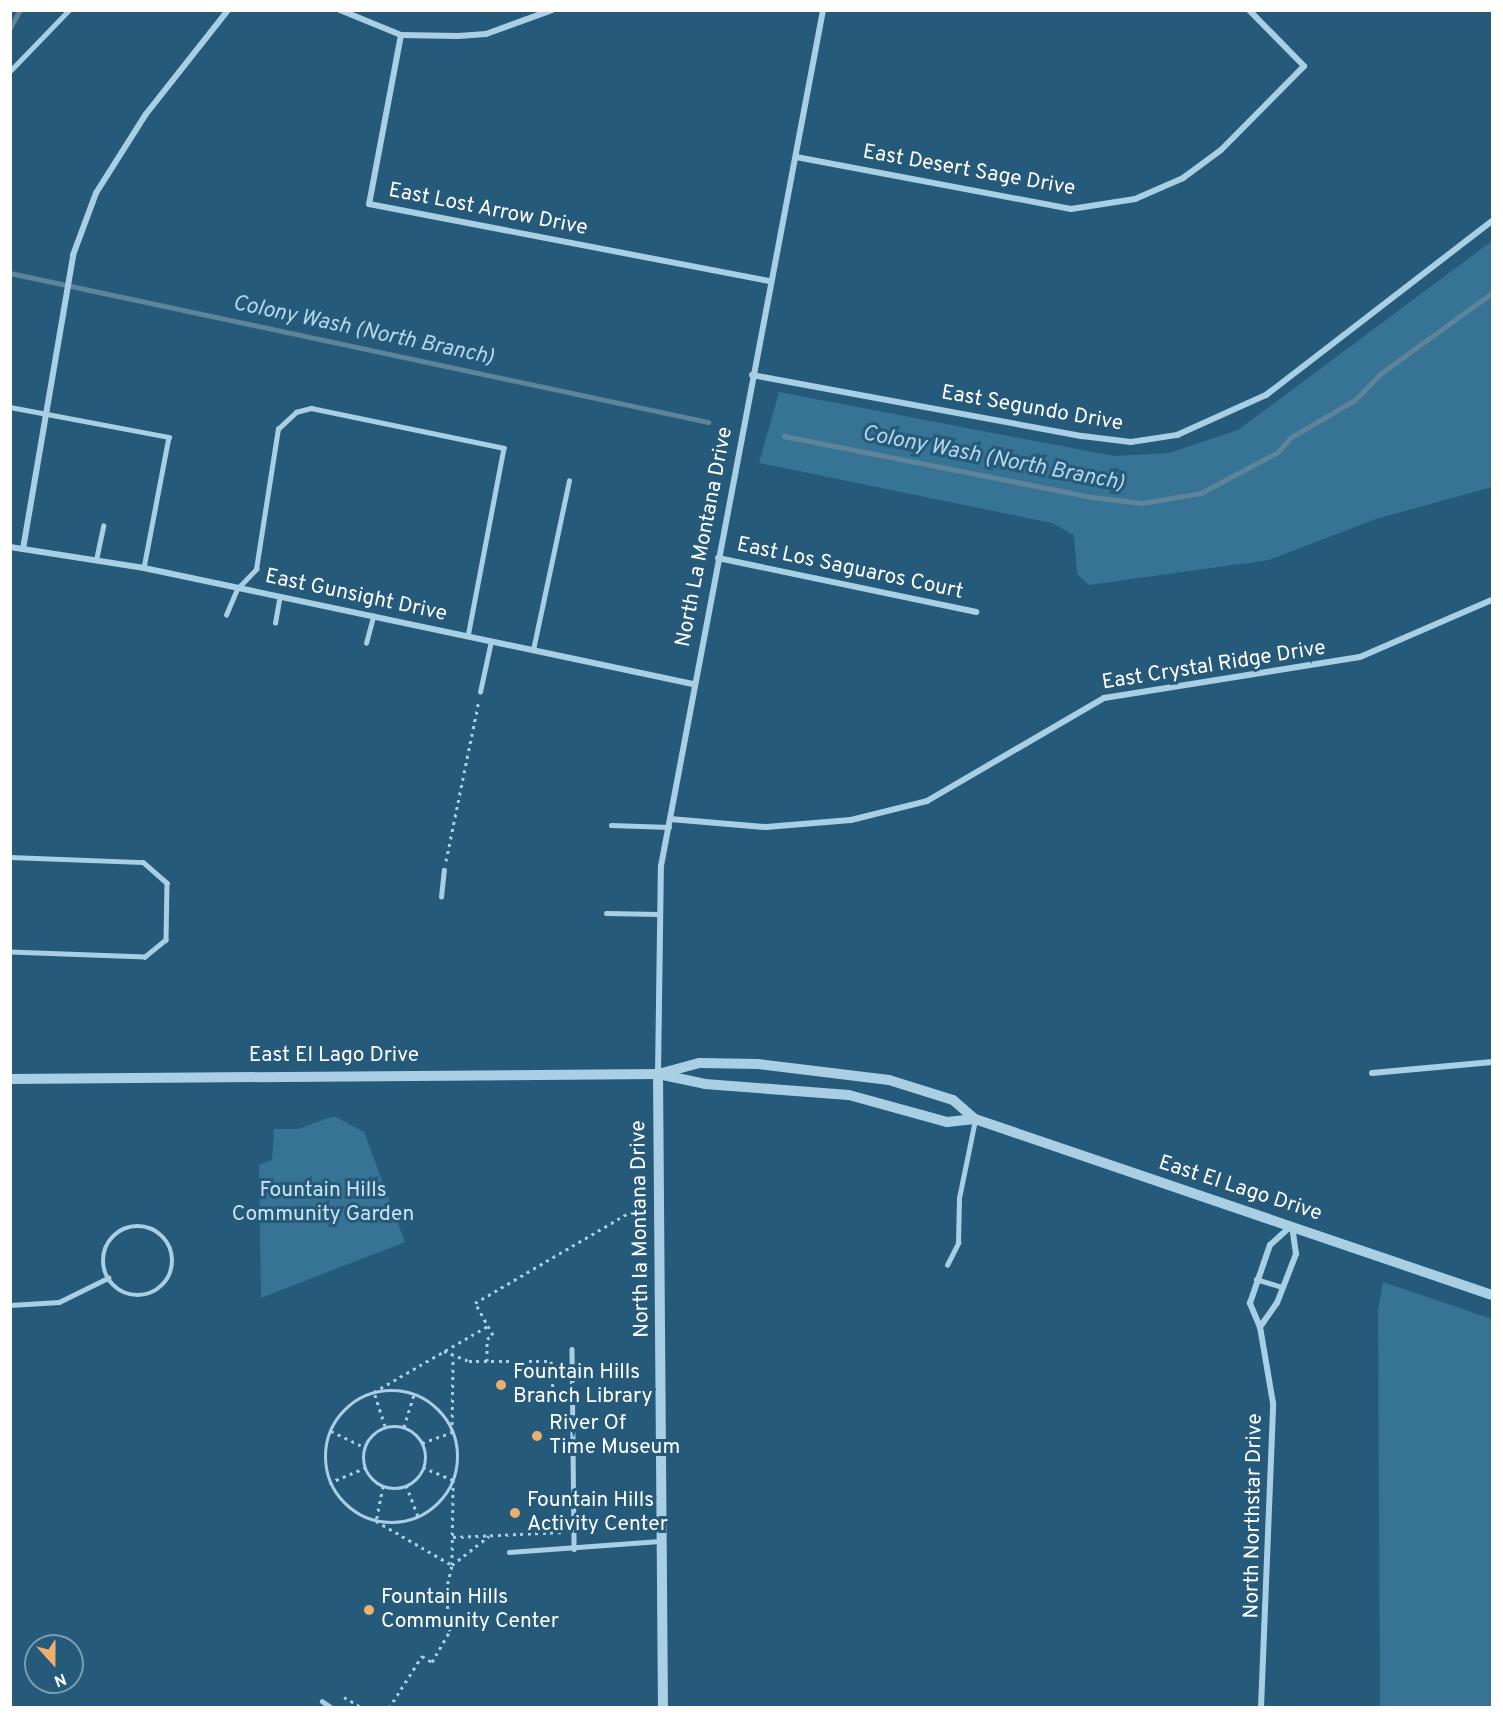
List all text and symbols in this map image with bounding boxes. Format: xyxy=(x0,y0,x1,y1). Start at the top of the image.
street label: East Desert Sage Drive xyxy=(861,140,1077,202)
street label: East Lost Arrow Drive xyxy=(386,178,590,242)
water label: Colony Wash (North Branch) xyxy=(230,290,496,372)
street label: East Segundo Drive xyxy=(939,381,1125,437)
water label: Colony Wash (North Branch) xyxy=(860,421,1126,497)
street label: North La Montana Drive xyxy=(671,425,739,649)
street label: East Los Saguaros Court xyxy=(734,533,966,605)
street label: East Gunsight Drive xyxy=(263,564,449,628)
street label: East Crystal Ridge Drive xyxy=(1100,636,1328,696)
street label: East El Lago Drive xyxy=(249,1043,419,1069)
street label: North la Montana Drive xyxy=(627,1120,655,1338)
street label: East El Lago Drive xyxy=(1155,1151,1325,1227)
park label: Fountain Hills Community Garden xyxy=(232,1178,414,1228)
place label: Fountain Hills Branch Library xyxy=(513,1360,653,1410)
marker: Fountain Hills Branch Library xyxy=(494,1378,508,1392)
place label: River Of Time Museum xyxy=(549,1411,680,1461)
street label: North Northstar Drive xyxy=(1240,1413,1268,1619)
marker: River Of Time Museum xyxy=(530,1429,544,1443)
place label: Fountain Hills Activity Center xyxy=(527,1488,668,1538)
marker: Fountain Hills Activity Center xyxy=(508,1506,522,1520)
place label: Fountain Hills Community Center xyxy=(381,1585,559,1635)
marker: Fountain Hills Community Center xyxy=(362,1603,376,1617)
north arrow xyxy=(24,1634,84,1694)
text: N xyxy=(51,1668,69,1690)

